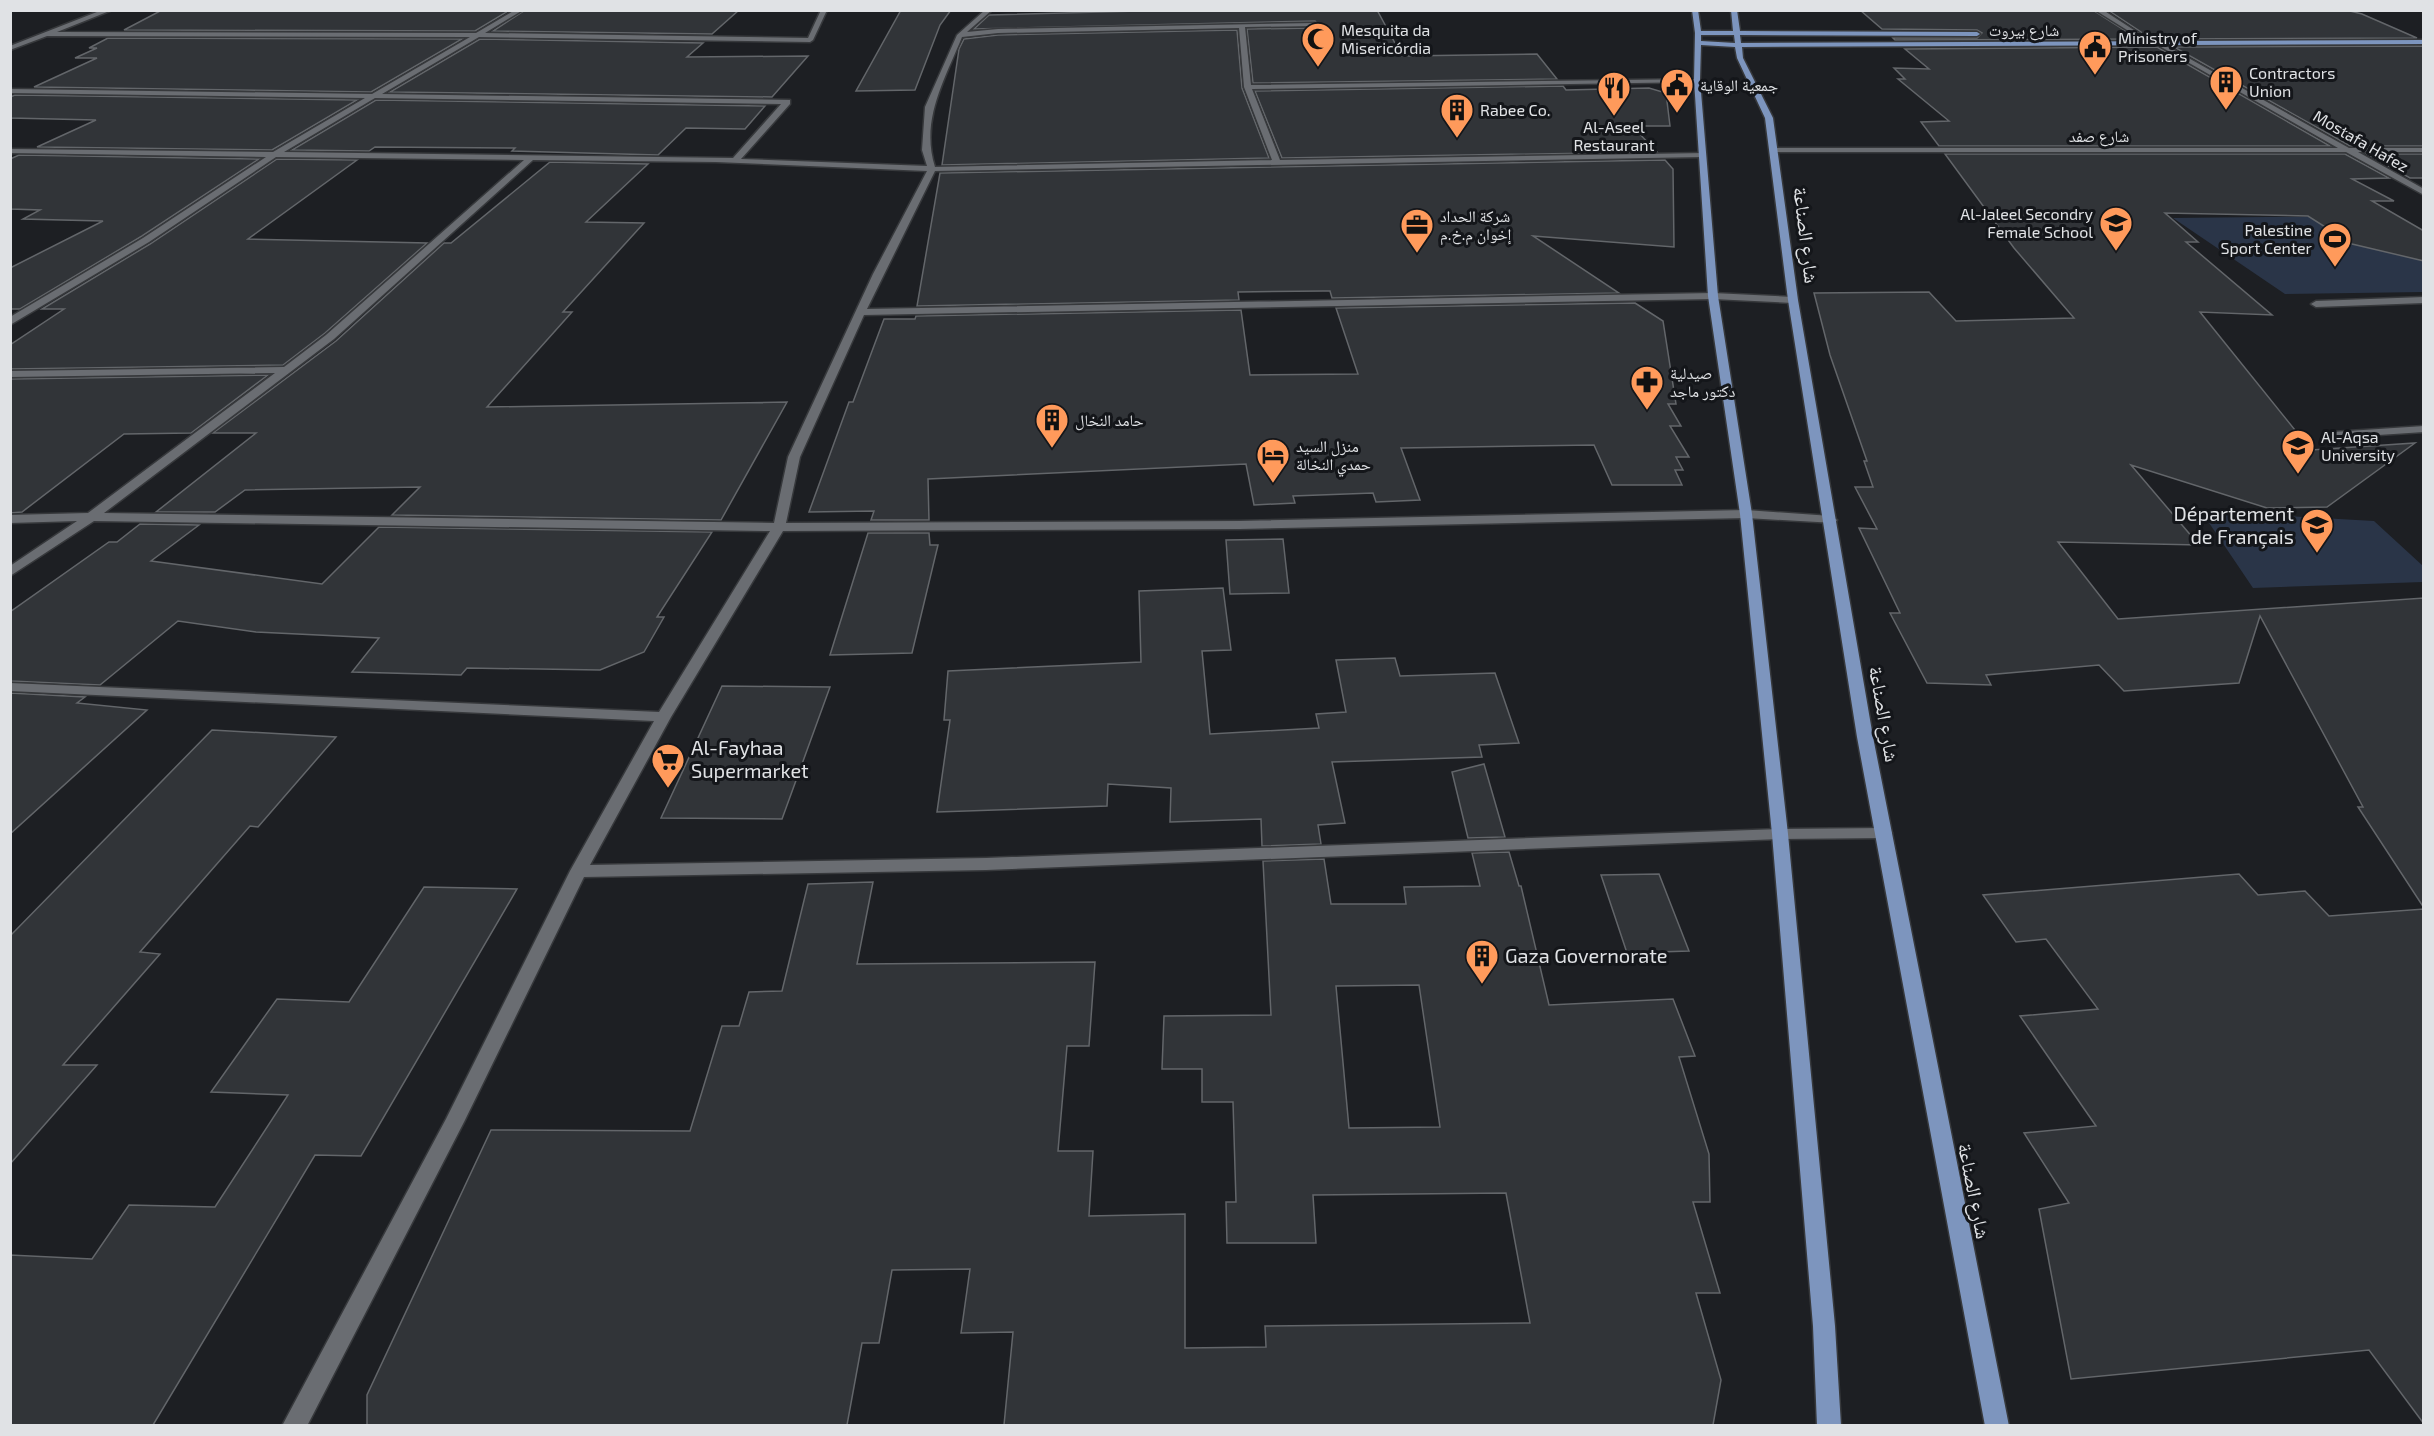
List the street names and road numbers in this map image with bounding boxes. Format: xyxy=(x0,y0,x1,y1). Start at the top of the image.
street label: شارع بيروت xyxy=(1989,20,2059,41)
street label: Mostafa Hafez xyxy=(2310,106,2412,175)
street label: شارع صفد xyxy=(2069,126,2129,147)
street label: شارع الصناعة xyxy=(1787,185,1825,285)
street label: شارع الصناعة xyxy=(1863,664,1905,764)
street label: شارع الصناعة xyxy=(1952,1141,1996,1241)

